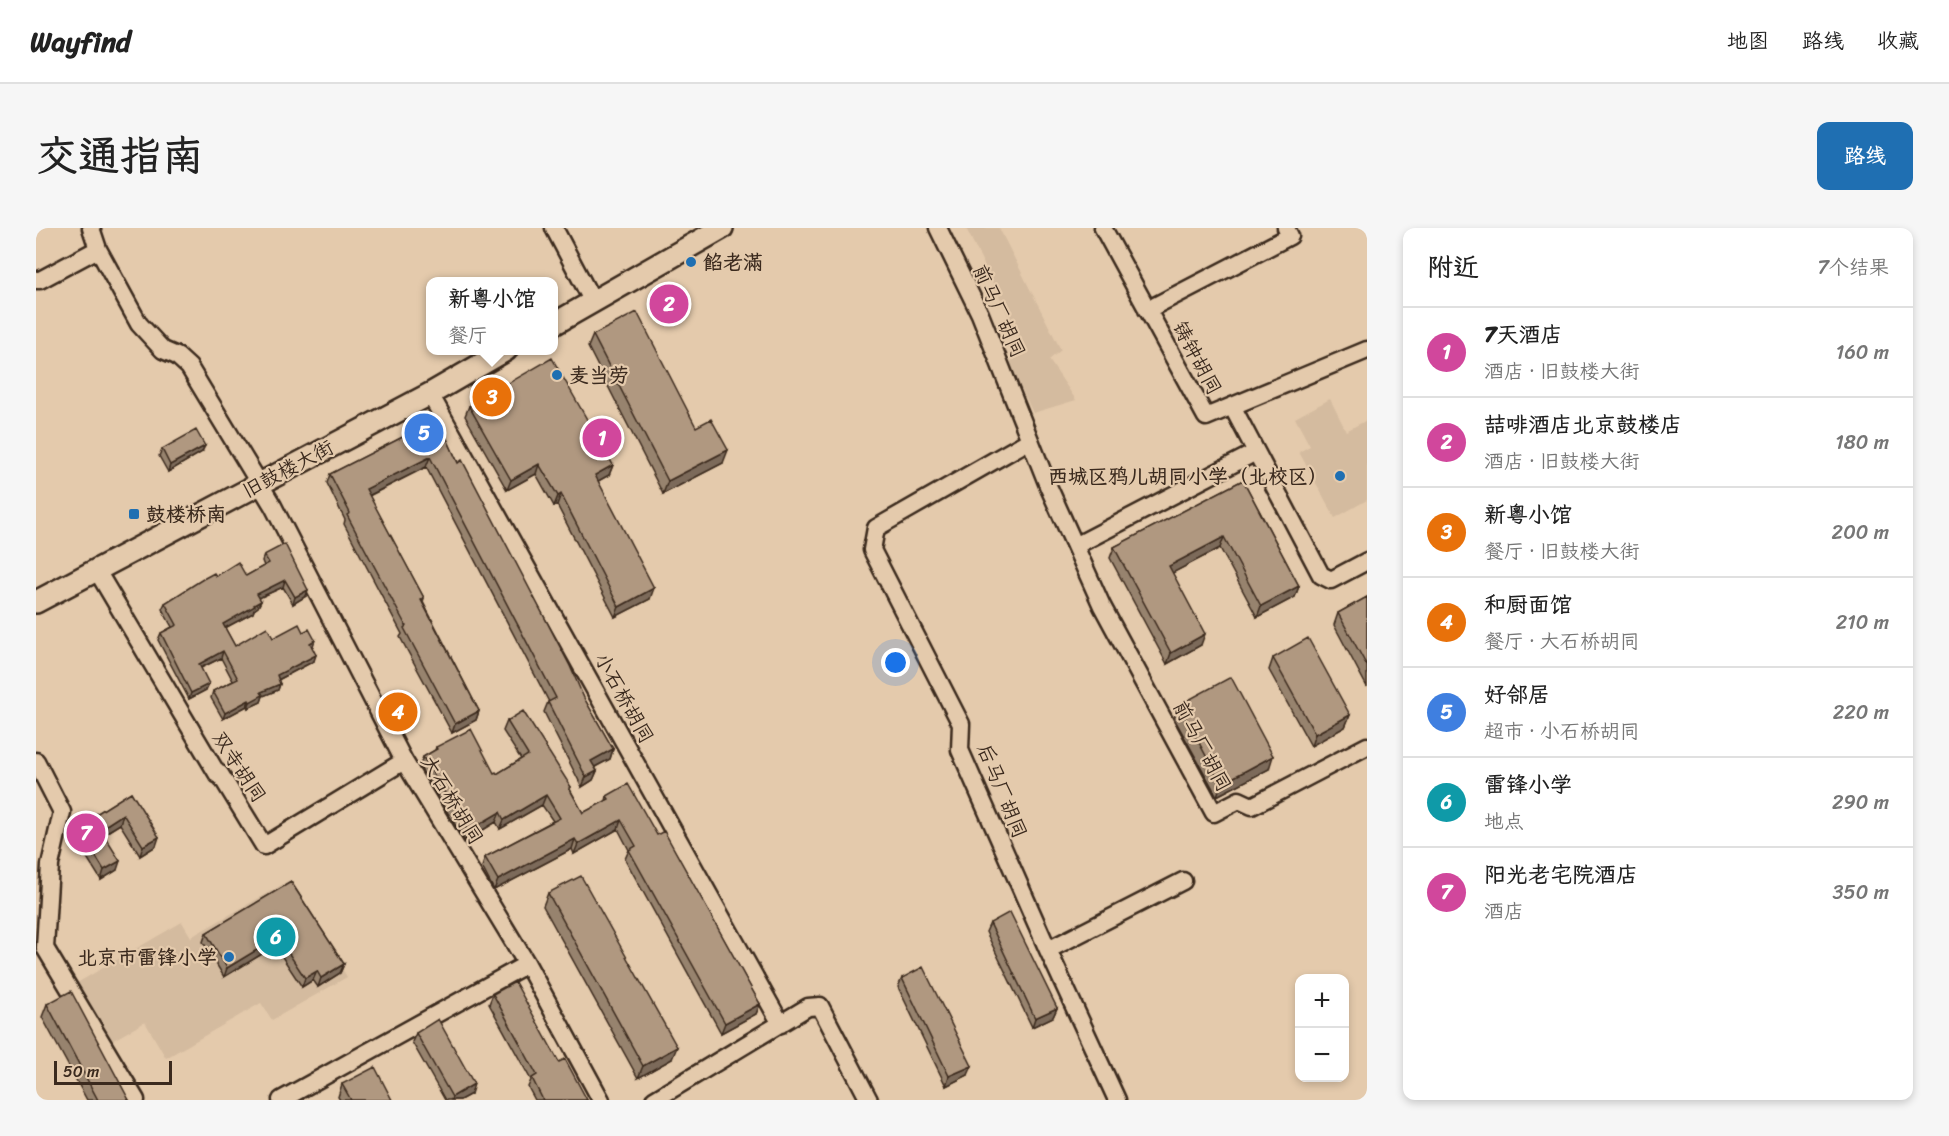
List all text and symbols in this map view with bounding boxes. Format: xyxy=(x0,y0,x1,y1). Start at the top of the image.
text: Wayfind xyxy=(30,17,131,66)
text: 地图 xyxy=(1727,22,1769,60)
text: 路线 xyxy=(1802,22,1844,60)
text: 收藏 xyxy=(1877,22,1919,60)
text: 交通指南 xyxy=(36,119,204,193)
button: 路线 xyxy=(1817,122,1913,190)
text: 附近 xyxy=(1427,244,1479,290)
place label: 餡老滿 xyxy=(703,245,763,280)
text: 7个结果 xyxy=(1818,250,1889,285)
marker: 餡老滿 xyxy=(684,255,698,269)
street label: 前马厂胡同 xyxy=(963,258,1035,364)
popup xyxy=(426,277,558,355)
text: 新粤小馆 xyxy=(448,279,536,318)
pin: 2 xyxy=(650,282,688,326)
street label: 铸钟胡同 xyxy=(1163,314,1231,402)
text: 7天酒店 xyxy=(1484,315,1563,354)
text: 餐厅 xyxy=(448,318,488,353)
text: 1 xyxy=(1442,335,1451,370)
text: 160 m xyxy=(1836,335,1889,370)
text: 酒店 · 旧鼓楼大街 xyxy=(1484,354,1640,389)
place label: 麦当劳 xyxy=(569,358,629,393)
marker: 麦当劳 xyxy=(550,368,564,382)
pin: 3 xyxy=(472,374,512,420)
text: 喆啡酒店北京鼓楼店 xyxy=(1484,405,1682,444)
pin: 5 xyxy=(404,410,444,456)
pin: 1 xyxy=(582,416,622,460)
text: 2 xyxy=(1441,425,1452,460)
text: 180 m xyxy=(1835,425,1889,460)
street label: 旧鼓楼大街 xyxy=(236,430,340,508)
text: 酒店 · 旧鼓楼大街 xyxy=(1484,444,1640,479)
place label: 西城区鸦儿胡同小学（北校区） xyxy=(1048,459,1328,494)
marker: 西城区鸦儿胡同小学（北校区） xyxy=(1333,469,1347,483)
text: 新粤小馆 xyxy=(1484,495,1572,534)
place label: 鼓楼桥南 xyxy=(146,497,226,532)
marker: 鼓楼桥南 xyxy=(127,507,141,521)
text: 3 xyxy=(1441,515,1452,550)
text: 200 m xyxy=(1832,515,1889,550)
text: 餐厅 · 旧鼓楼大街 xyxy=(1484,534,1640,569)
text: 和厨面馆 xyxy=(1484,585,1572,624)
text: 4 xyxy=(1440,605,1453,640)
text: 210 m xyxy=(1836,605,1889,640)
text: 餐厅 · 大石桥胡同 xyxy=(1484,624,1640,659)
street label: 小石桥胡同 xyxy=(584,646,664,750)
your location xyxy=(881,648,910,677)
text: 好邻居 xyxy=(1484,675,1550,714)
pin: 4 xyxy=(378,690,418,734)
street label: 前马厂胡同 xyxy=(1163,694,1241,798)
text: 5 xyxy=(1440,695,1453,730)
text: 220 m xyxy=(1833,695,1889,730)
text: 超市 · 小石桥胡同 xyxy=(1484,714,1640,749)
street label: 双寺胡同 xyxy=(203,724,275,810)
street label: 后马厂胡同 xyxy=(967,738,1037,844)
street label: 大石桥胡同 xyxy=(411,748,493,852)
text: 雷锋小学 xyxy=(1484,765,1572,804)
text: 6 xyxy=(1441,785,1452,820)
text: 290 m xyxy=(1832,785,1889,820)
text: 地点 xyxy=(1484,804,1524,839)
pin: 7 xyxy=(67,810,106,856)
text: 阳光老宅院酒店 xyxy=(1484,855,1638,894)
text: 7 xyxy=(1441,875,1452,910)
text: 350 m xyxy=(1833,875,1889,910)
text: 酒店 xyxy=(1484,894,1524,929)
pin: 6 xyxy=(256,914,296,960)
place label: 北京市雷锋小学 xyxy=(77,940,217,975)
marker: 北京市雷锋小学 xyxy=(222,950,236,964)
map controls xyxy=(1295,974,1349,1082)
button: + xyxy=(1295,974,1349,1028)
button: − xyxy=(1295,1028,1349,1082)
text: 50 m xyxy=(63,1057,99,1086)
scale bar xyxy=(54,1058,172,1086)

